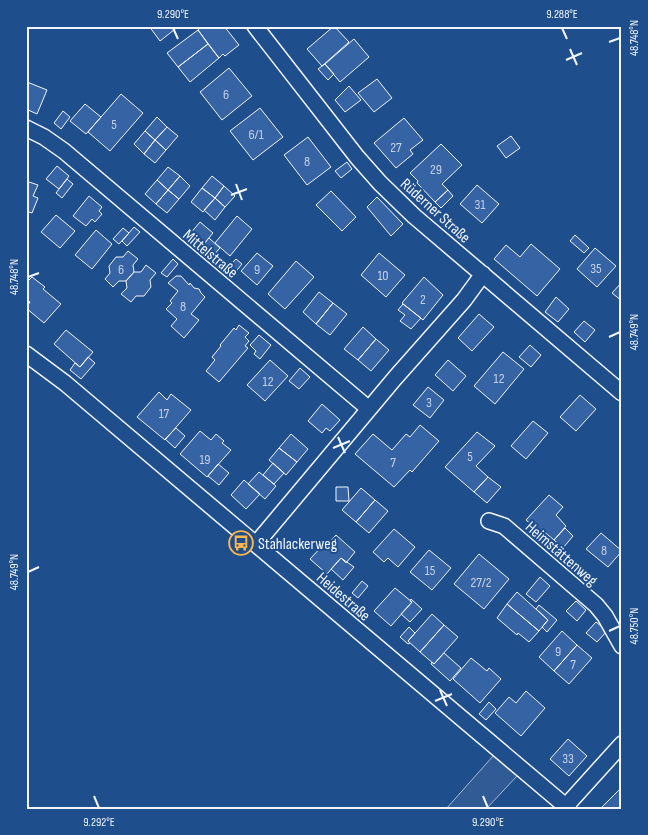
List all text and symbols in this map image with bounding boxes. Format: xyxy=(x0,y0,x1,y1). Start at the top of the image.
text: 9.290°E xyxy=(157,7,189,22)
text: 9.288°E xyxy=(546,7,578,22)
text: 48.748°N xyxy=(627,20,642,56)
house number: 6 xyxy=(223,86,229,103)
house number: 5 xyxy=(111,116,117,133)
house number: 6/1 xyxy=(248,126,264,143)
house number: 27 xyxy=(390,139,402,156)
house number: 8 xyxy=(304,153,310,170)
house number: 29 xyxy=(430,161,442,178)
street label: Rüderner Straße xyxy=(396,175,474,247)
house number: 31 xyxy=(475,196,485,213)
street label: Mittelstraße xyxy=(179,226,241,283)
text: 48.748°N xyxy=(7,259,22,295)
house number: 35 xyxy=(590,260,602,277)
house number: 6 xyxy=(118,261,124,278)
house number: 9 xyxy=(254,261,260,278)
house number: 10 xyxy=(377,267,389,284)
house number: 2 xyxy=(420,291,426,308)
house number: 8 xyxy=(180,298,186,315)
text: 48.749°N xyxy=(627,314,642,350)
house number: 12 xyxy=(494,370,505,387)
house number: 12 xyxy=(263,373,274,390)
house number: 3 xyxy=(426,394,432,411)
house number: 17 xyxy=(159,405,170,422)
house number: 5 xyxy=(467,448,473,465)
house number: 19 xyxy=(199,451,211,468)
house number: 7 xyxy=(390,454,396,471)
street label: Heimstättenweg xyxy=(521,518,601,591)
bus stop icon: Stahlackerweg xyxy=(228,530,254,556)
place label: Stahlackerweg xyxy=(258,535,337,554)
house number: 8 xyxy=(601,542,607,559)
text: 48.749°N xyxy=(7,554,22,590)
house number: 15 xyxy=(425,562,436,579)
street label: Heidestraße xyxy=(312,569,374,626)
house number: 27/2 xyxy=(470,574,492,591)
text: 48.750°N xyxy=(627,608,642,644)
house number: 9 xyxy=(555,643,561,660)
house number: 7 xyxy=(570,656,576,673)
house number: 33 xyxy=(562,750,574,767)
text: 9.292°E xyxy=(83,815,115,830)
text: 9.290°E xyxy=(472,815,504,830)

